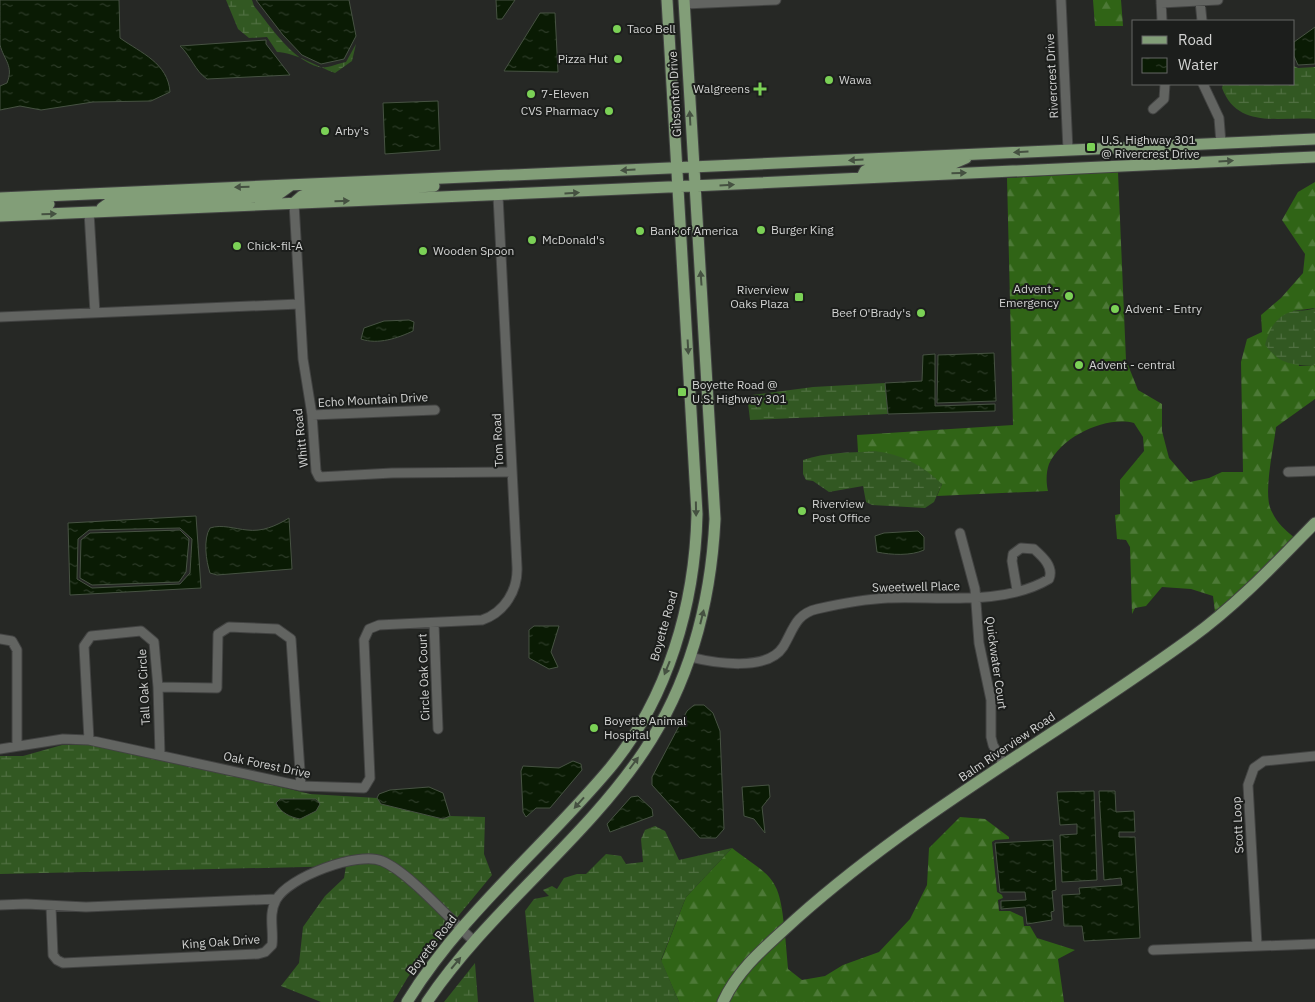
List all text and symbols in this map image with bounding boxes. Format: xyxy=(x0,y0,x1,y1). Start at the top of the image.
legend xyxy=(1132,20,1295,85)
place label: Taco Bell xyxy=(627,21,676,36)
marker: Taco Bell xyxy=(611,23,623,35)
text: Road xyxy=(1178,30,1213,49)
street label: Rivercrest Drive xyxy=(1042,33,1061,119)
street label: Gibsonton Drive xyxy=(665,50,684,137)
place label: Pizza Hut xyxy=(558,51,608,66)
marker: Pizza Hut xyxy=(612,53,624,65)
text: Water xyxy=(1178,55,1219,74)
place label: Wawa xyxy=(839,72,872,87)
marker: Wawa xyxy=(823,74,835,86)
place label: Walgreens xyxy=(693,81,750,96)
marker: Walgreens xyxy=(754,83,766,95)
place label: 7-Eleven xyxy=(541,86,589,101)
marker: 7-Eleven xyxy=(525,88,537,100)
place label: CVS Pharmacy xyxy=(521,103,599,118)
marker: CVS Pharmacy xyxy=(603,105,615,117)
one-way arrow xyxy=(686,110,694,126)
place label: Arby's xyxy=(335,123,369,138)
marker: Arby's xyxy=(319,125,331,137)
place label: U.S. Highway 301 @ Rivercrest Drive xyxy=(1101,132,1200,161)
marker: U.S. Highway 301 @ Rivercrest Drive xyxy=(1085,141,1097,153)
one-way arrow xyxy=(1013,149,1029,157)
one-way arrow xyxy=(848,156,864,164)
one-way arrow xyxy=(1218,157,1234,165)
one-way arrow xyxy=(619,167,635,175)
one-way arrow xyxy=(951,168,967,176)
one-way arrow xyxy=(719,181,735,189)
one-way arrow xyxy=(234,184,250,192)
one-way arrow xyxy=(565,188,581,196)
one-way arrow xyxy=(335,197,351,205)
one-way arrow xyxy=(41,209,57,217)
place label: Burger King xyxy=(771,222,834,237)
place label: Bank of America xyxy=(650,223,739,238)
marker: Burger King xyxy=(755,224,767,236)
marker: Bank of America xyxy=(634,225,646,237)
place label: McDonald's xyxy=(542,232,605,247)
marker: McDonald's xyxy=(526,234,538,246)
place label: Chick-fil-A xyxy=(247,238,303,253)
marker: Chick-fil-A xyxy=(231,240,243,252)
place label: Wooden Spoon xyxy=(433,243,514,258)
marker: Wooden Spoon xyxy=(417,245,429,257)
one-way arrow xyxy=(697,269,705,285)
place label: Advent - Emergency xyxy=(999,281,1059,310)
place label: Riverview Oaks Plaza xyxy=(730,282,790,311)
marker: Advent - Emergency xyxy=(1063,290,1075,302)
marker: Riverview Oaks Plaza xyxy=(793,291,805,303)
place label: Advent - Entry xyxy=(1125,301,1202,316)
marker: Advent - Entry xyxy=(1109,303,1121,315)
place label: Beef O'Brady's xyxy=(831,305,911,320)
marker: Beef O'Brady's xyxy=(915,307,927,319)
one-way arrow xyxy=(684,339,692,355)
place label: Advent - central xyxy=(1089,357,1175,372)
marker: Advent - central xyxy=(1073,359,1085,371)
place label: Boyette Road @ U.S. Highway 301 xyxy=(692,377,787,406)
marker: Boyette Road @ U.S. Highway 301 xyxy=(676,386,688,398)
street label: Echo Mountain Drive xyxy=(317,389,429,410)
street label: Whitt Road xyxy=(290,408,311,468)
street label: Tom Road xyxy=(489,413,506,467)
place label: Riverview Post Office xyxy=(812,496,871,525)
one-way arrow xyxy=(693,502,701,518)
marker: Riverview Post Office xyxy=(796,505,808,517)
street label: Sweetwell Place xyxy=(872,578,961,595)
street label: Boyette Road xyxy=(646,589,681,663)
one-way arrow xyxy=(698,609,706,624)
street label: Quickwater Court xyxy=(983,615,1010,710)
street label: Circle Oak Court xyxy=(414,633,433,721)
street label: Tall Oak Circle xyxy=(134,648,153,726)
one-way arrow xyxy=(663,661,671,676)
street label: Balm Riverview Road xyxy=(955,709,1058,785)
place label: Boyette Animal Hospital xyxy=(604,713,686,742)
marker: Boyette Animal Hospital xyxy=(588,722,600,734)
street label: Oak Forest Drive xyxy=(222,748,312,781)
one-way arrow xyxy=(629,757,640,770)
street label: Scott Loop xyxy=(1229,796,1246,854)
one-way arrow xyxy=(573,797,584,810)
street label: Boyette Road xyxy=(403,912,460,978)
street label: King Oak Drive xyxy=(181,931,261,952)
one-way arrow xyxy=(450,957,462,969)

